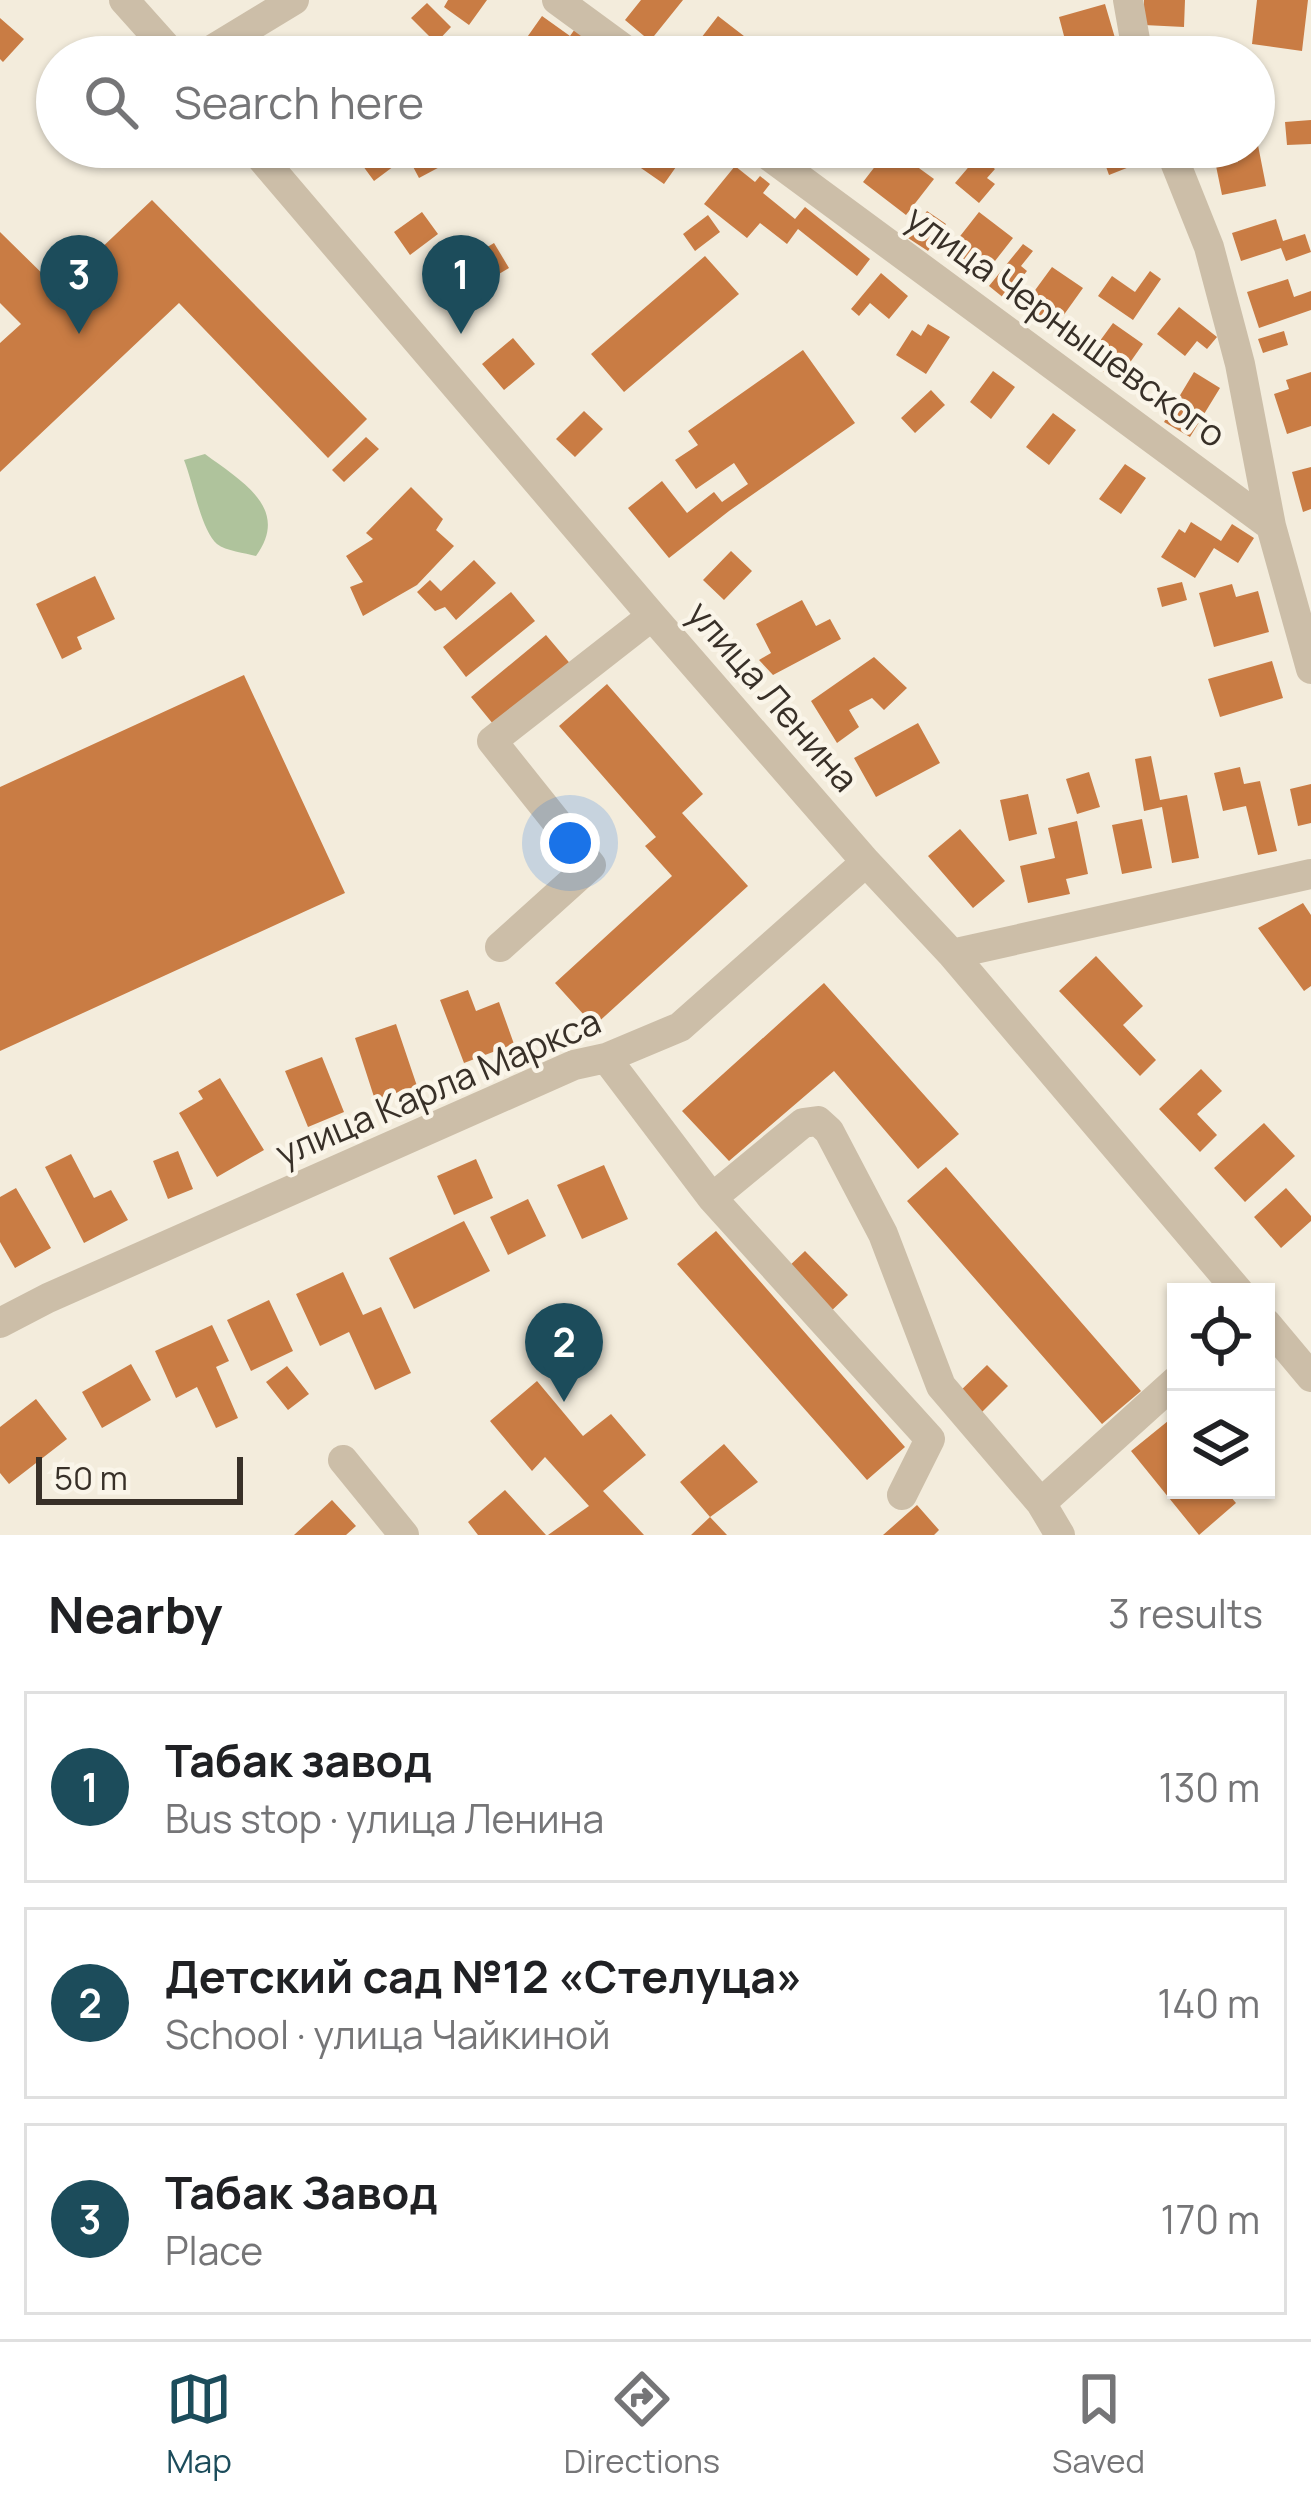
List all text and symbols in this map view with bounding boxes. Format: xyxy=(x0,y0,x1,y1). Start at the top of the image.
search box xyxy=(36,36,1275,168)
icon: search xyxy=(78,69,144,135)
text: Search here xyxy=(174,71,424,133)
street label: улица Чернышевского xyxy=(897,193,1236,458)
pin: 3 xyxy=(40,235,118,334)
pin: 1 xyxy=(422,235,500,334)
street label: улица Ленина xyxy=(677,590,870,802)
your location xyxy=(540,813,600,873)
street label: улица Карла Маркса xyxy=(268,996,608,1177)
map controls xyxy=(1167,1283,1275,1499)
button: locate xyxy=(1167,1283,1275,1391)
pin: 2 xyxy=(525,1303,603,1402)
button: layers xyxy=(1167,1391,1275,1499)
scale bar xyxy=(36,1451,243,1504)
text: 50 m xyxy=(54,1455,128,1500)
text: Nearby xyxy=(48,1579,223,1648)
text: 3 results xyxy=(1108,1586,1263,1640)
text: Табак завод xyxy=(165,1729,432,1791)
text: 1 xyxy=(81,1760,99,1814)
text: 130 m xyxy=(1159,1760,1260,1814)
text: Bus stop · улица Ленина xyxy=(165,1791,604,1845)
text: Детский сад №12 «Стелуца» xyxy=(165,1945,803,2007)
text: 2 xyxy=(78,1976,102,2030)
text: 140 m xyxy=(1157,1976,1260,2030)
text: School · улица Чайкиной xyxy=(165,2007,610,2061)
text: Табак Завод xyxy=(165,2161,438,2223)
text: 3 xyxy=(79,2192,101,2246)
text: 170 m xyxy=(1161,2192,1260,2246)
text: Place xyxy=(165,2223,263,2277)
tab: Map xyxy=(166,2366,232,2483)
tab: Directions xyxy=(564,2366,720,2483)
tab: Saved xyxy=(1052,2366,1145,2483)

